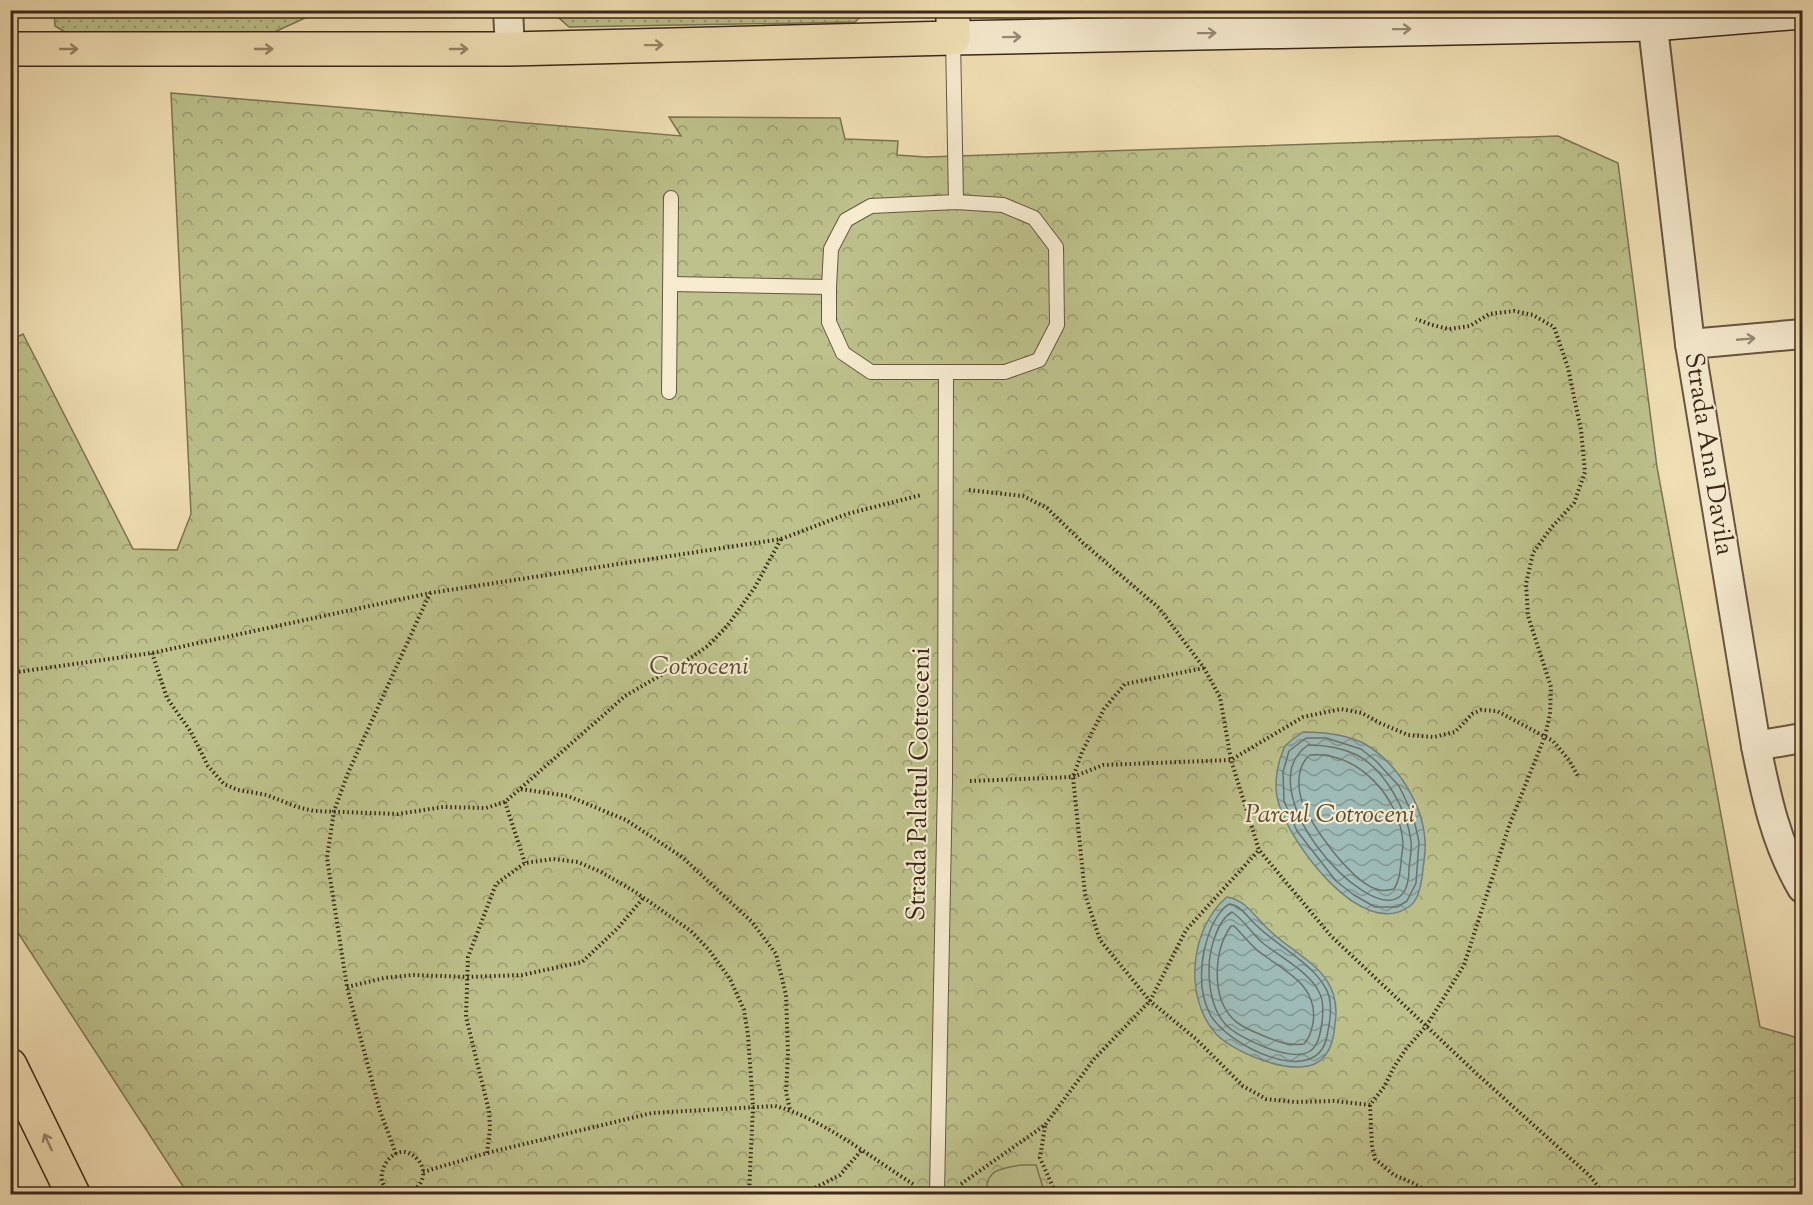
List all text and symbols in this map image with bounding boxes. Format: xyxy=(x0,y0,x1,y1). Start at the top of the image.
one-way arrow xyxy=(1391,23,1411,35)
one-way arrow xyxy=(1196,27,1216,39)
one-way arrow xyxy=(1001,31,1021,42)
one-way arrow xyxy=(643,39,663,51)
one-way arrow xyxy=(58,43,78,55)
one-way arrow xyxy=(253,43,273,55)
one-way arrow xyxy=(448,43,468,55)
one-way arrow xyxy=(1736,333,1756,344)
street label: Strada Ana Davila xyxy=(1674,350,1742,558)
street label: Strada Palatul Cotroceni xyxy=(899,647,941,921)
park label: Cotroceni xyxy=(649,649,749,686)
park label: Parcul Cotroceni xyxy=(1245,797,1415,834)
one-way arrow xyxy=(42,1133,54,1151)

